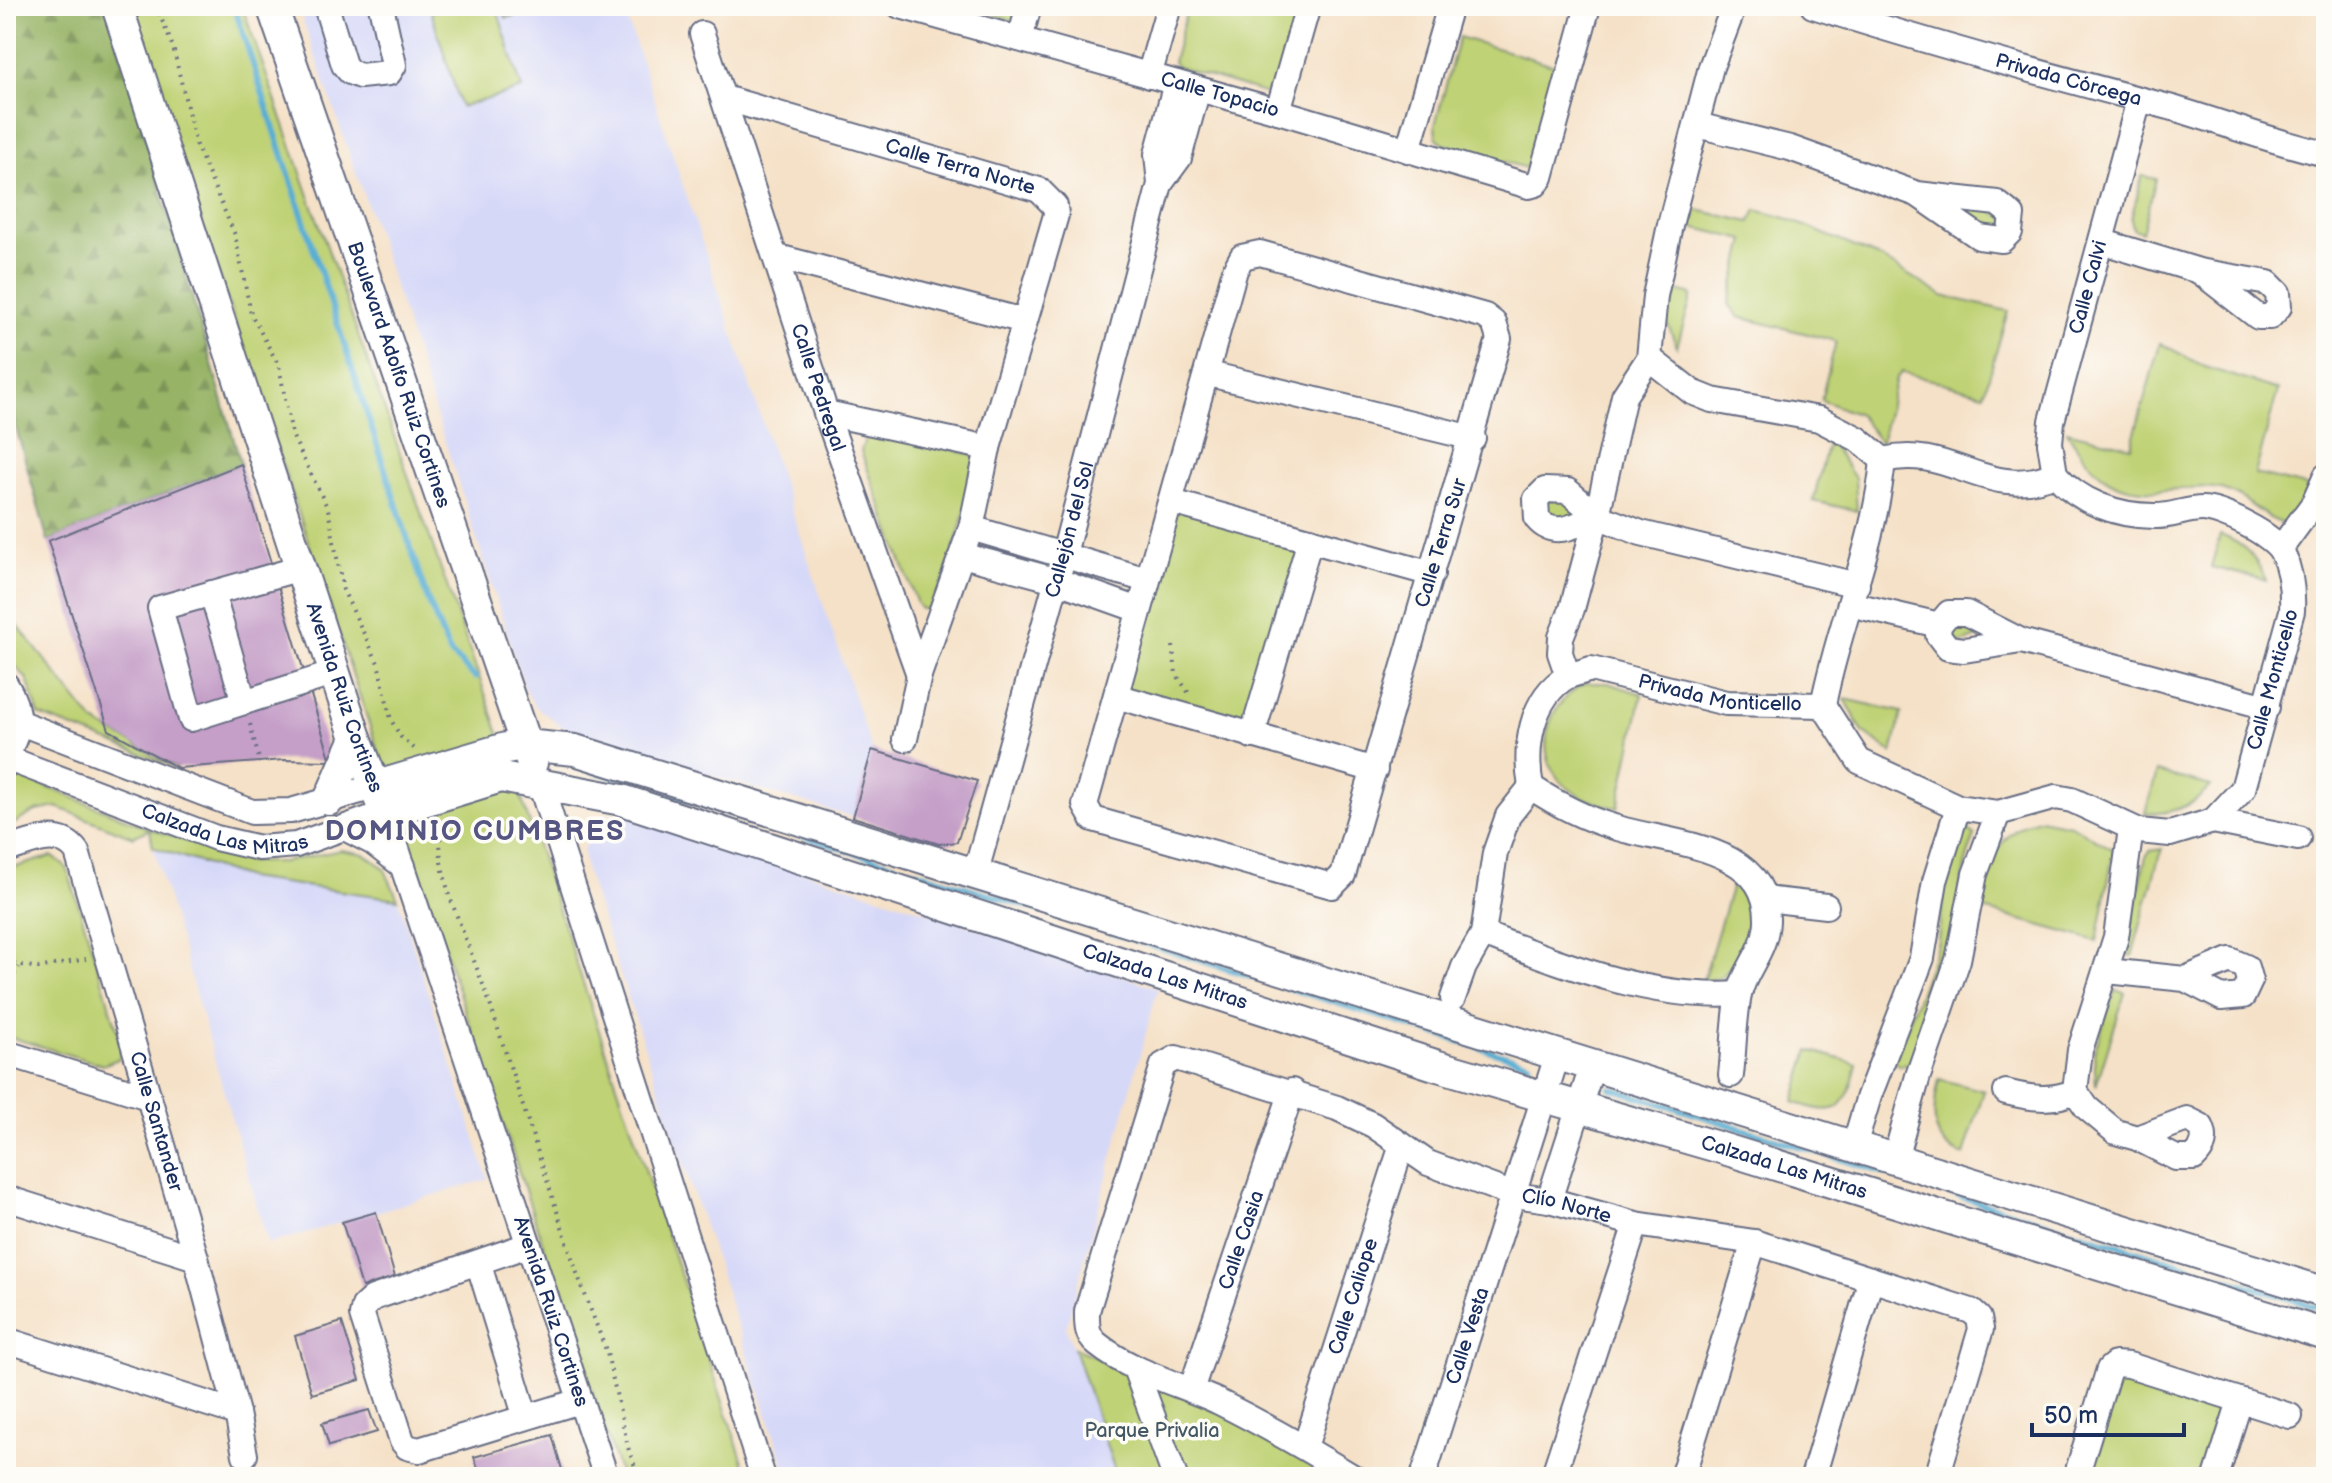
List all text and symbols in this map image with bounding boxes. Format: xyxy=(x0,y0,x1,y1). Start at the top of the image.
street label: Privada Córcega xyxy=(1993,49,2144,111)
street label: Calle Topacio xyxy=(1158,67,1282,123)
street label: Calle Terra Norte xyxy=(882,134,1038,200)
street label: Calle Calvi xyxy=(2064,238,2112,337)
street label: Boulevard Adolfo Ruiz Cortines xyxy=(342,239,456,511)
street label: Calle Pedregal xyxy=(786,321,851,454)
street label: Callejón del Sol xyxy=(1040,459,1099,601)
street label: Calle Terra Sur xyxy=(1410,475,1472,610)
street label: Avenida Ruiz Cortines xyxy=(301,600,388,796)
street label: Calle Monticello xyxy=(2242,607,2304,753)
street label: Privada Monticello xyxy=(1635,669,1802,717)
street label: Calzada Las Mitras xyxy=(138,799,312,861)
district label: DOMINIO CUMBRES xyxy=(325,815,625,848)
street label: Calzada Las Mitras xyxy=(1079,939,1251,1015)
street label: Calle Santander xyxy=(124,1049,188,1195)
street label: Calzada Las Mitras xyxy=(1698,1131,1870,1204)
street label: Clío Norte xyxy=(1520,1184,1614,1229)
street label: Calle Casia xyxy=(1214,1188,1269,1293)
street label: Avenida Ruiz Cortines xyxy=(508,1213,594,1410)
street label: Calle Caliope xyxy=(1323,1235,1383,1358)
street label: Calle Vesta xyxy=(1441,1284,1495,1388)
scale bar xyxy=(2032,1387,2184,1437)
text: 50 m xyxy=(2044,1401,2098,1430)
park label: Parque Privalia xyxy=(1085,1419,1219,1443)

